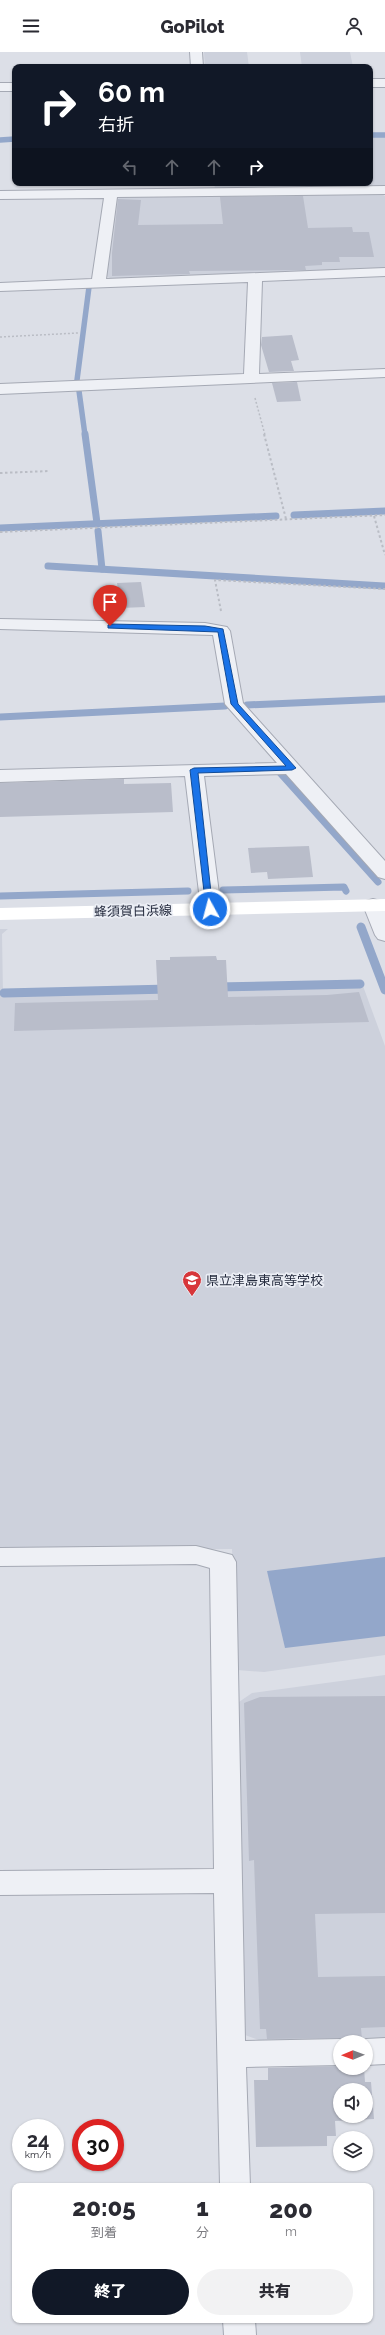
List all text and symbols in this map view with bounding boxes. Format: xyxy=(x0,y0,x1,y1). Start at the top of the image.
icon: menu xyxy=(20,15,42,37)
icon: person xyxy=(343,15,365,37)
text: GoPilot xyxy=(160,16,225,37)
text: 60 m xyxy=(98,76,165,109)
icon: right xyxy=(32,80,84,132)
text: 右折 xyxy=(98,114,134,135)
icon: left xyxy=(119,156,141,178)
icon: ahead xyxy=(161,156,183,178)
icon: ahead xyxy=(203,156,225,178)
icon: right xyxy=(245,156,267,178)
pin xyxy=(93,585,127,626)
icon: arrive xyxy=(99,591,121,613)
position arrow xyxy=(189,888,231,930)
street label: 蜂須賀白浜線 xyxy=(94,903,172,919)
school or university icon: 県立津島東高等学校 xyxy=(181,1269,203,1297)
place label: 県立津島東高等学校 xyxy=(206,1273,323,1288)
north arrow xyxy=(333,2035,373,2075)
map controls xyxy=(333,2035,373,2171)
button: sound xyxy=(333,2083,373,2123)
speed limit sign: 30 xyxy=(72,2119,124,2171)
text: 24 xyxy=(27,2128,49,2152)
button: layers xyxy=(333,2131,373,2171)
text: km/h xyxy=(25,2149,51,2160)
text: 20:05 xyxy=(72,2193,136,2222)
text: 1 xyxy=(196,2193,209,2222)
text: 200 xyxy=(269,2195,313,2224)
text: m xyxy=(285,2224,297,2239)
text: 到着 xyxy=(91,2225,117,2240)
text: 分 xyxy=(196,2225,209,2240)
button: 終了 xyxy=(32,2269,189,2315)
button: 共有 xyxy=(197,2269,353,2315)

